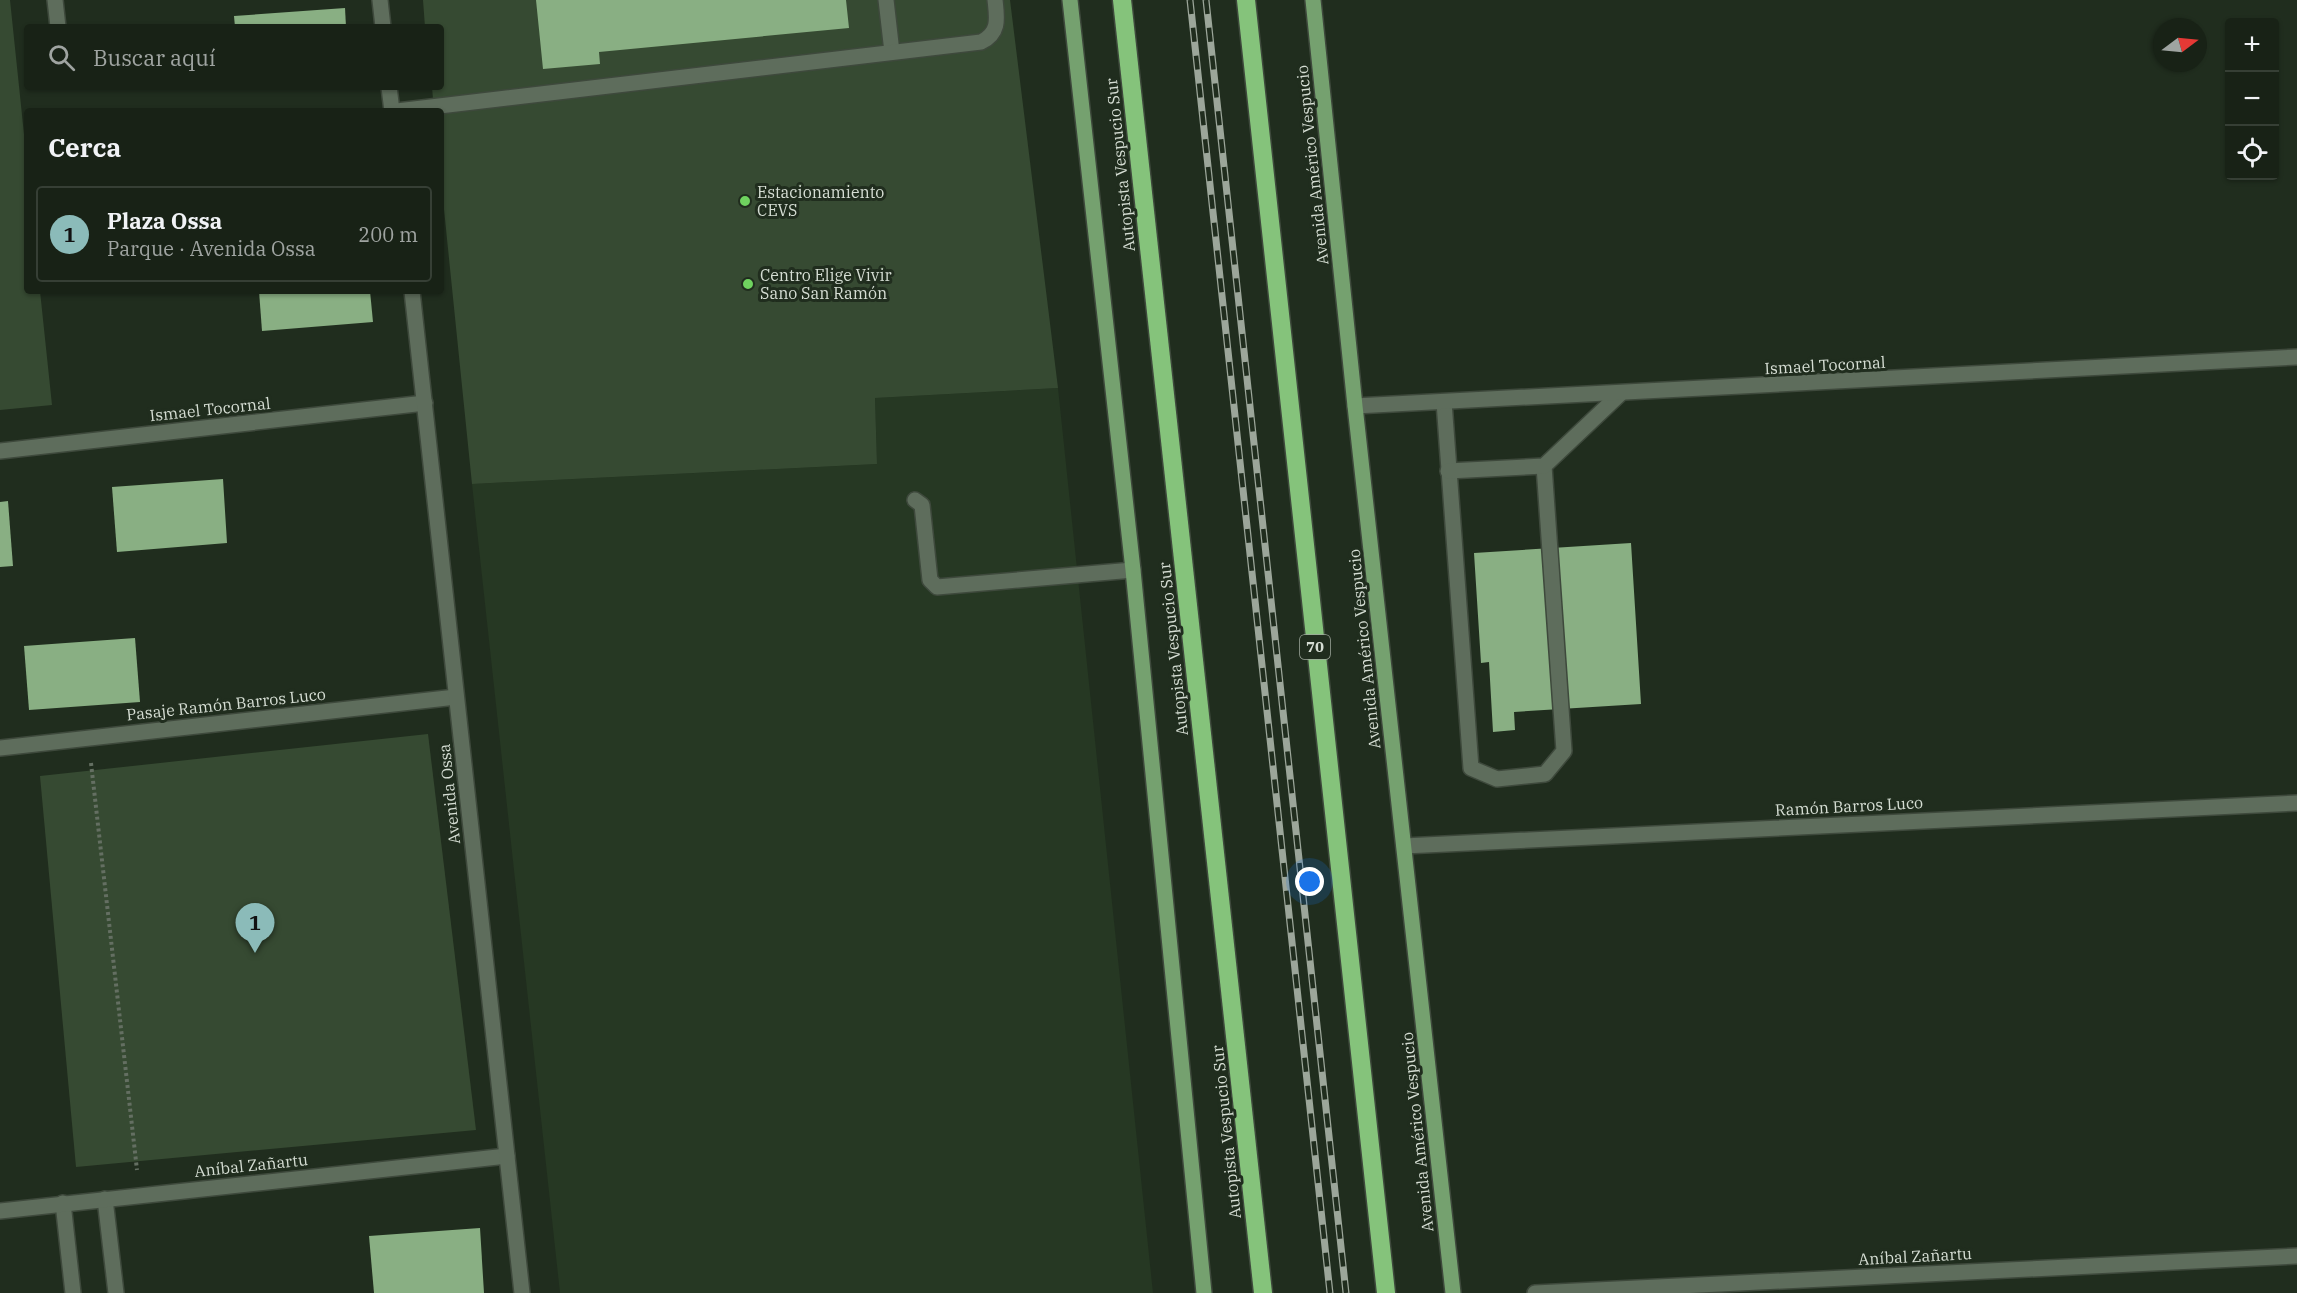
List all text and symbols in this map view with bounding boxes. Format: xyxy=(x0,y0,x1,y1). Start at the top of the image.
north arrow xyxy=(2153,18,2207,72)
map controls xyxy=(2225,18,2279,180)
button: + xyxy=(2225,18,2279,72)
search box xyxy=(24,24,444,90)
icon: search xyxy=(45,41,78,74)
text: Buscar aquí xyxy=(93,43,216,72)
street label: Avenida Américo Vespucio xyxy=(1292,64,1332,266)
button: − xyxy=(2225,72,2279,126)
street label: Autopista Vespucio Sur xyxy=(1101,77,1139,253)
button: locate xyxy=(2225,126,2279,180)
text: Cerca xyxy=(48,130,121,164)
place label: Estacionamiento CEVS xyxy=(757,182,884,220)
marker: Estacionamiento CEVS xyxy=(738,194,752,208)
text: Plaza Ossa xyxy=(107,206,222,235)
text: 1 xyxy=(64,221,76,248)
text: 200 m xyxy=(358,221,418,248)
text: Parque · Avenida Ossa xyxy=(107,235,316,262)
place label: Centro Elige Vivir Sano San Ramón xyxy=(760,265,892,303)
marker: Centro Elige Vivir Sano San Ramón xyxy=(741,277,755,291)
street label: Ismael Tocornal xyxy=(1764,352,1886,378)
street label: Ismael Tocornal xyxy=(149,393,272,425)
street label: Avenida Américo Vespucio xyxy=(1344,548,1384,750)
street label: Autopista Vespucio Sur xyxy=(1154,561,1192,737)
road number: 70 xyxy=(1300,635,1330,659)
street label: Pasaje Ramón Barros Luco xyxy=(125,684,327,724)
street label: Avenida Ossa xyxy=(434,743,464,845)
street label: Ramón Barros Luco xyxy=(1774,792,1924,820)
your location xyxy=(1295,867,1324,896)
pin: 1 xyxy=(236,904,274,953)
street label: Avenida Américo Vespucio xyxy=(1397,1031,1437,1233)
street label: Autopista Vespucio Sur xyxy=(1207,1044,1245,1220)
street label: Aníbal Zañartu xyxy=(193,1149,309,1181)
street label: Aníbal Zañartu xyxy=(1858,1243,1972,1269)

